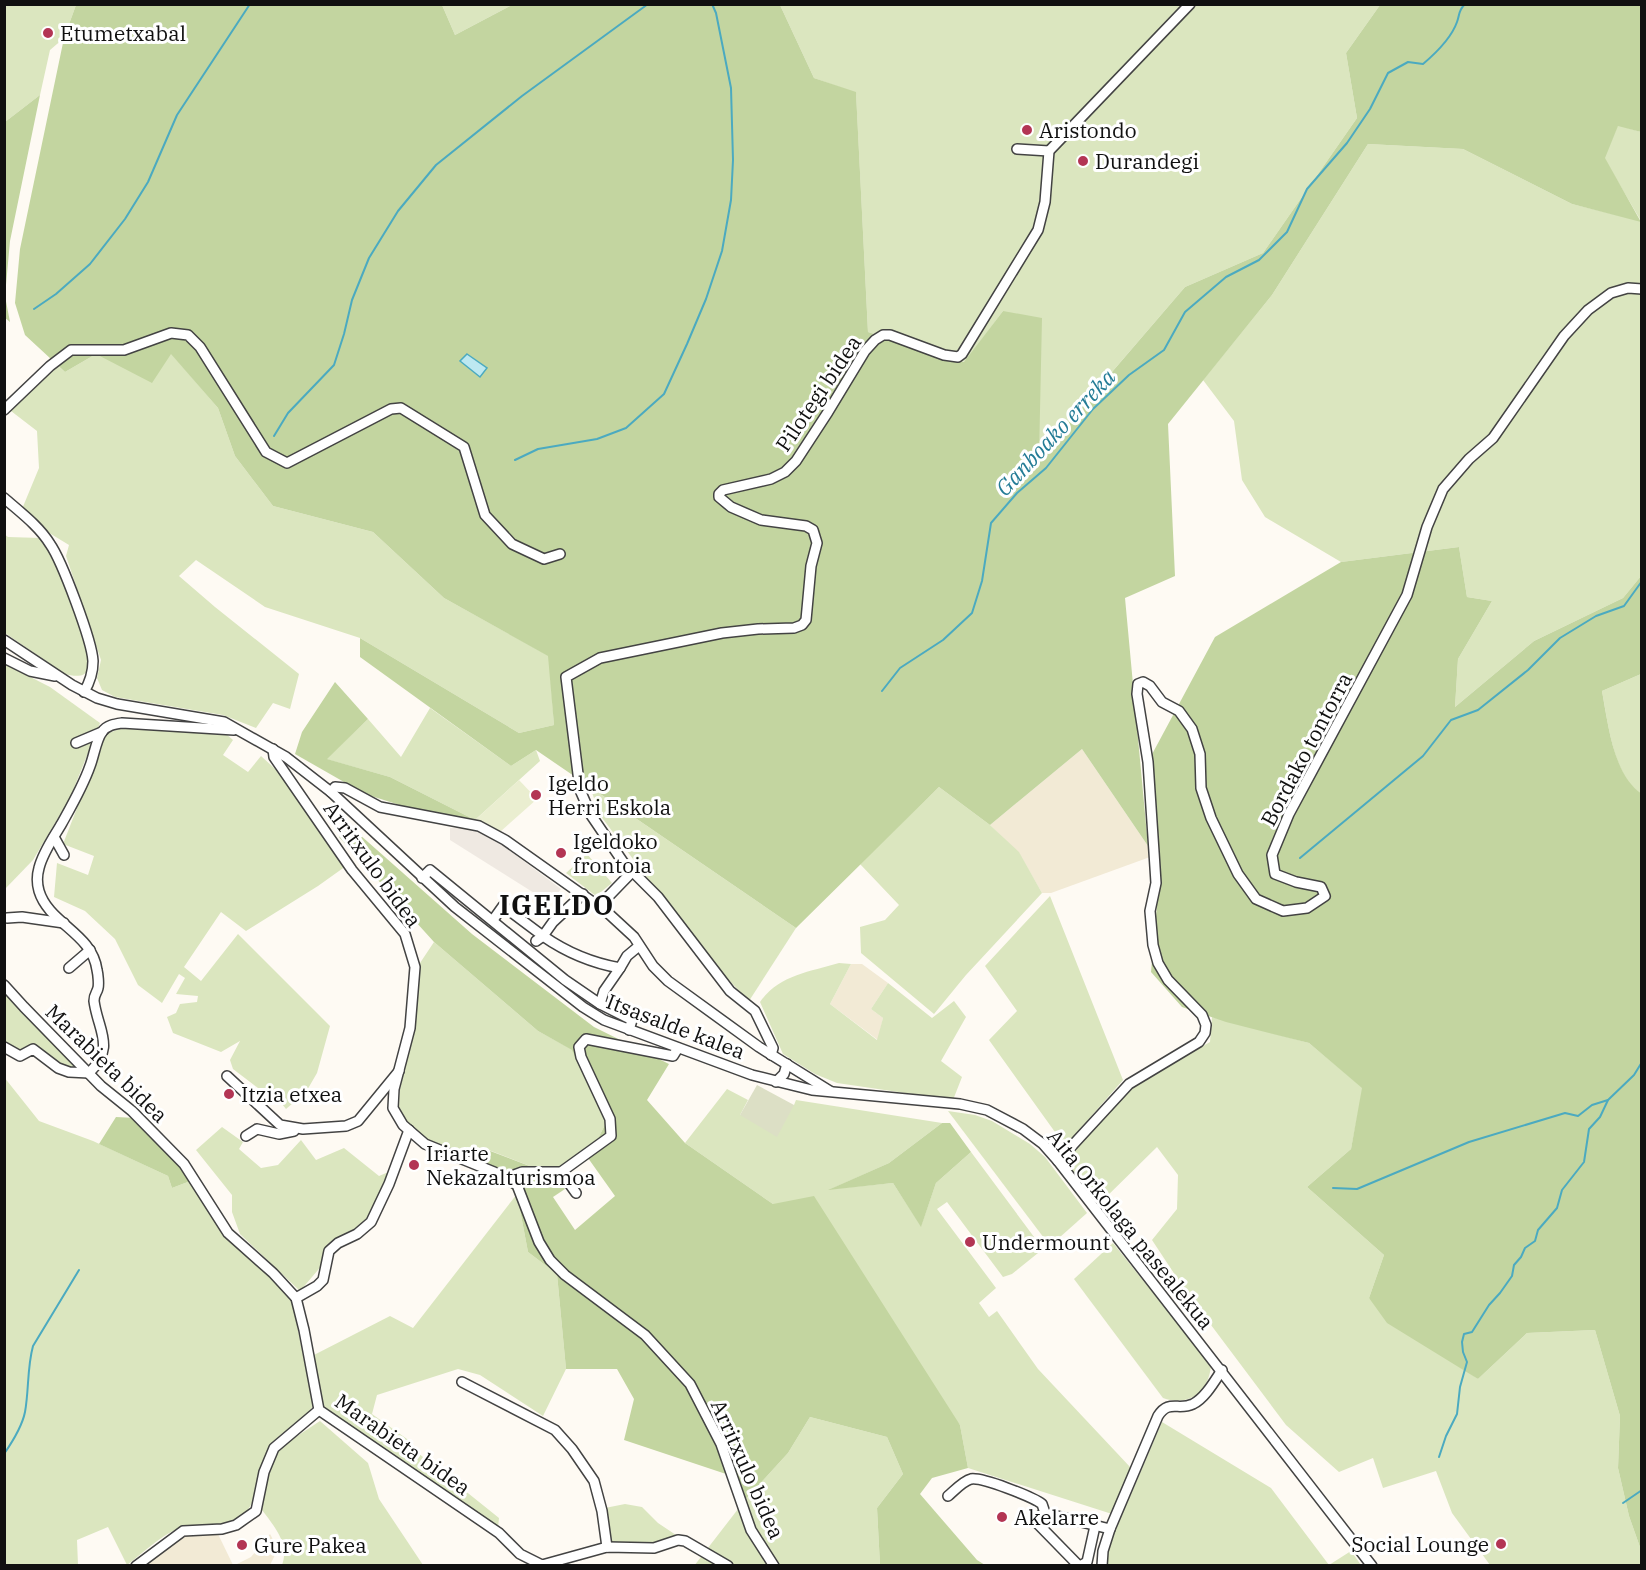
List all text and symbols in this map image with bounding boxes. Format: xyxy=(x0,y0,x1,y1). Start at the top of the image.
place label: Etumetxabal xyxy=(60,19,186,47)
marker: Etumetxabal xyxy=(41,26,55,40)
place label: Aristondo xyxy=(1039,116,1137,144)
marker: Aristondo xyxy=(1020,123,1034,137)
place label: Durandegi xyxy=(1095,147,1199,175)
marker: Durandegi xyxy=(1076,154,1090,168)
street label: Pilotegi bidea xyxy=(769,329,867,457)
water label: Ganboako erreka xyxy=(989,362,1121,502)
street label: Bordako tontorra xyxy=(1254,667,1358,831)
place label: Igeldo Herri Eskola xyxy=(548,769,671,821)
marker: Igeldo Herri Eskola xyxy=(529,788,543,802)
street label: Arritxulo bidea xyxy=(318,795,428,933)
place label: Igeldoko frontoia xyxy=(573,827,658,879)
marker: Igeldoko frontoia xyxy=(554,846,568,860)
district label: IGELDO xyxy=(499,887,615,922)
street label: Itsasalde kalea xyxy=(603,987,749,1065)
street label: Marabieta bidea xyxy=(40,998,174,1128)
place label: Itzia etxea xyxy=(241,1080,342,1108)
marker: Itzia etxea xyxy=(222,1087,236,1101)
street label: Aita Orkolaga pasealekua xyxy=(1041,1123,1221,1335)
place label: Iriarte Nekazalturismoa xyxy=(426,1139,596,1191)
marker: Iriarte Nekazalturismoa xyxy=(407,1158,421,1172)
place label: Undermount xyxy=(982,1228,1110,1256)
marker: Undermount xyxy=(963,1235,977,1249)
street label: Marabieta bidea xyxy=(330,1387,476,1501)
street label: Arritxulo bidea xyxy=(705,1395,791,1543)
place label: Akelarre xyxy=(1014,1503,1099,1531)
marker: Akelarre xyxy=(995,1510,1009,1524)
place label: Social Lounge xyxy=(1351,1530,1489,1558)
place label: Gure Pakea xyxy=(254,1531,367,1559)
marker: Social Lounge xyxy=(1494,1537,1508,1551)
marker: Gure Pakea xyxy=(235,1538,249,1552)

